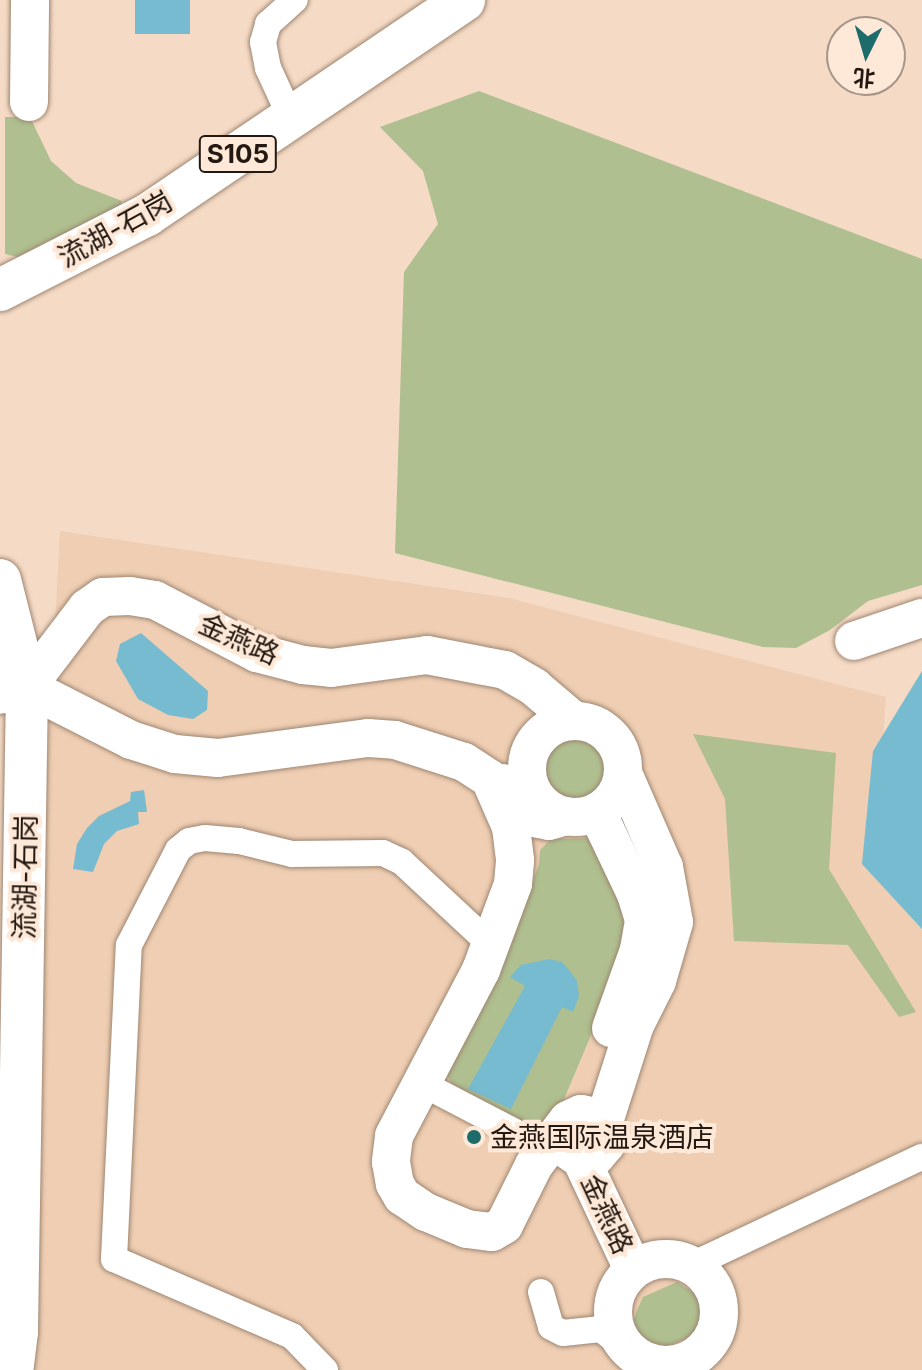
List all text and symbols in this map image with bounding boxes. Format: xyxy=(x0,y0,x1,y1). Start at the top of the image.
north arrow xyxy=(826,16,906,96)
text: 北 xyxy=(852,64,876,92)
road number: S105 xyxy=(198,132,278,176)
street label: 流湖-石岗 xyxy=(52,184,178,274)
street label: 金燕路 xyxy=(194,607,284,671)
street label: 流湖-石岗 xyxy=(7,814,43,940)
place label: 金燕国际温泉酒店 xyxy=(490,1120,714,1154)
marker: 金燕国际温泉酒店 xyxy=(465,1128,483,1146)
street label: 金燕路 xyxy=(574,1169,640,1259)

